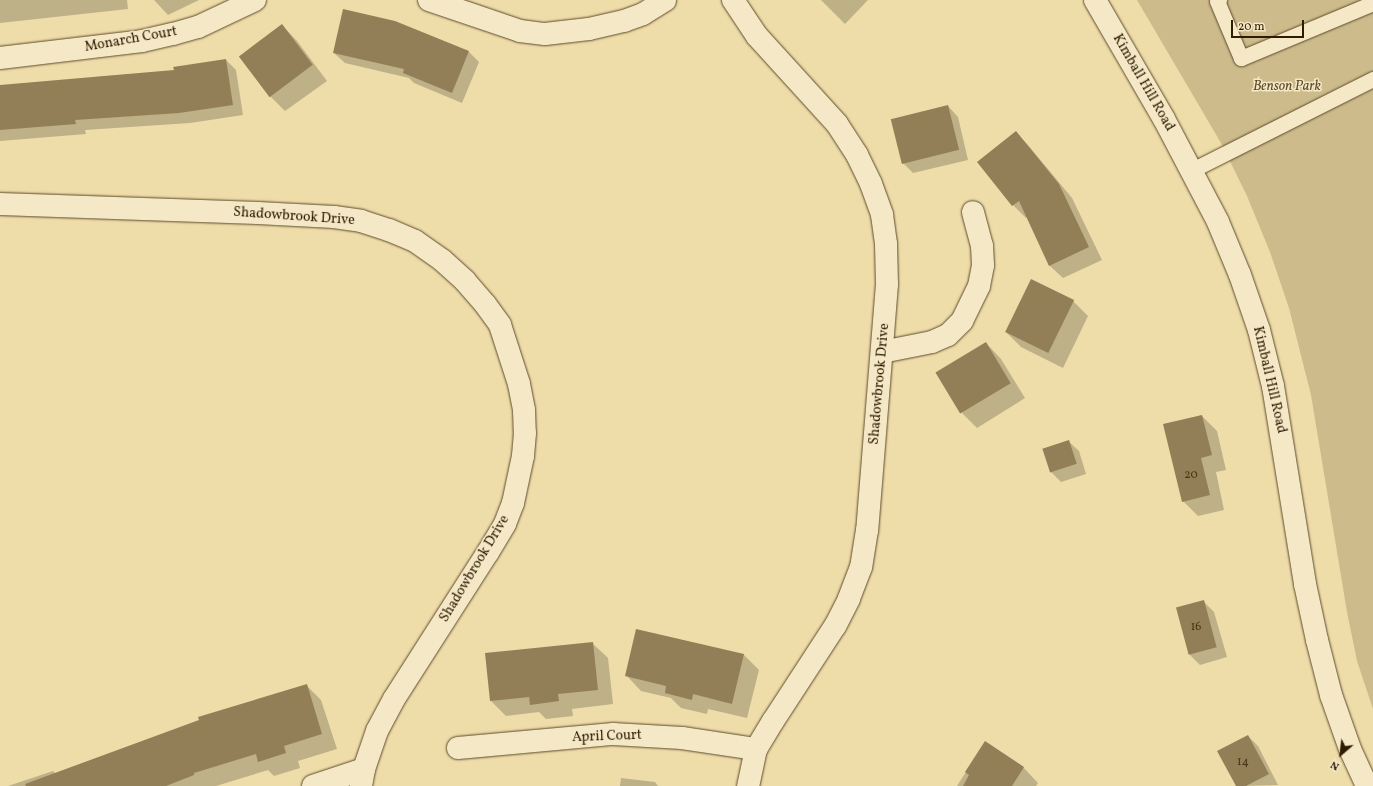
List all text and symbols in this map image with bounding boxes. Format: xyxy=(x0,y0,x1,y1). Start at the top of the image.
scale bar xyxy=(1233,12,1306,38)
text: 20 m xyxy=(1238,19,1265,35)
street label: Monarch Court xyxy=(83,24,179,56)
street label: Kimball Hill Road xyxy=(1108,31,1178,135)
park label: Benson Park xyxy=(1253,79,1321,95)
street label: Shadowbrook Drive xyxy=(233,204,355,230)
street label: Shadowbrook Drive xyxy=(866,323,894,445)
street label: Kimball Hill Road xyxy=(1249,325,1289,435)
house number: 20 xyxy=(1184,469,1198,483)
street label: Shadowbrook Drive xyxy=(436,512,514,626)
house number: 16 xyxy=(1191,621,1201,635)
street label: April Court xyxy=(572,727,642,747)
north arrow xyxy=(1321,734,1361,774)
house number: 14 xyxy=(1237,756,1249,770)
text: N xyxy=(1328,757,1342,774)

